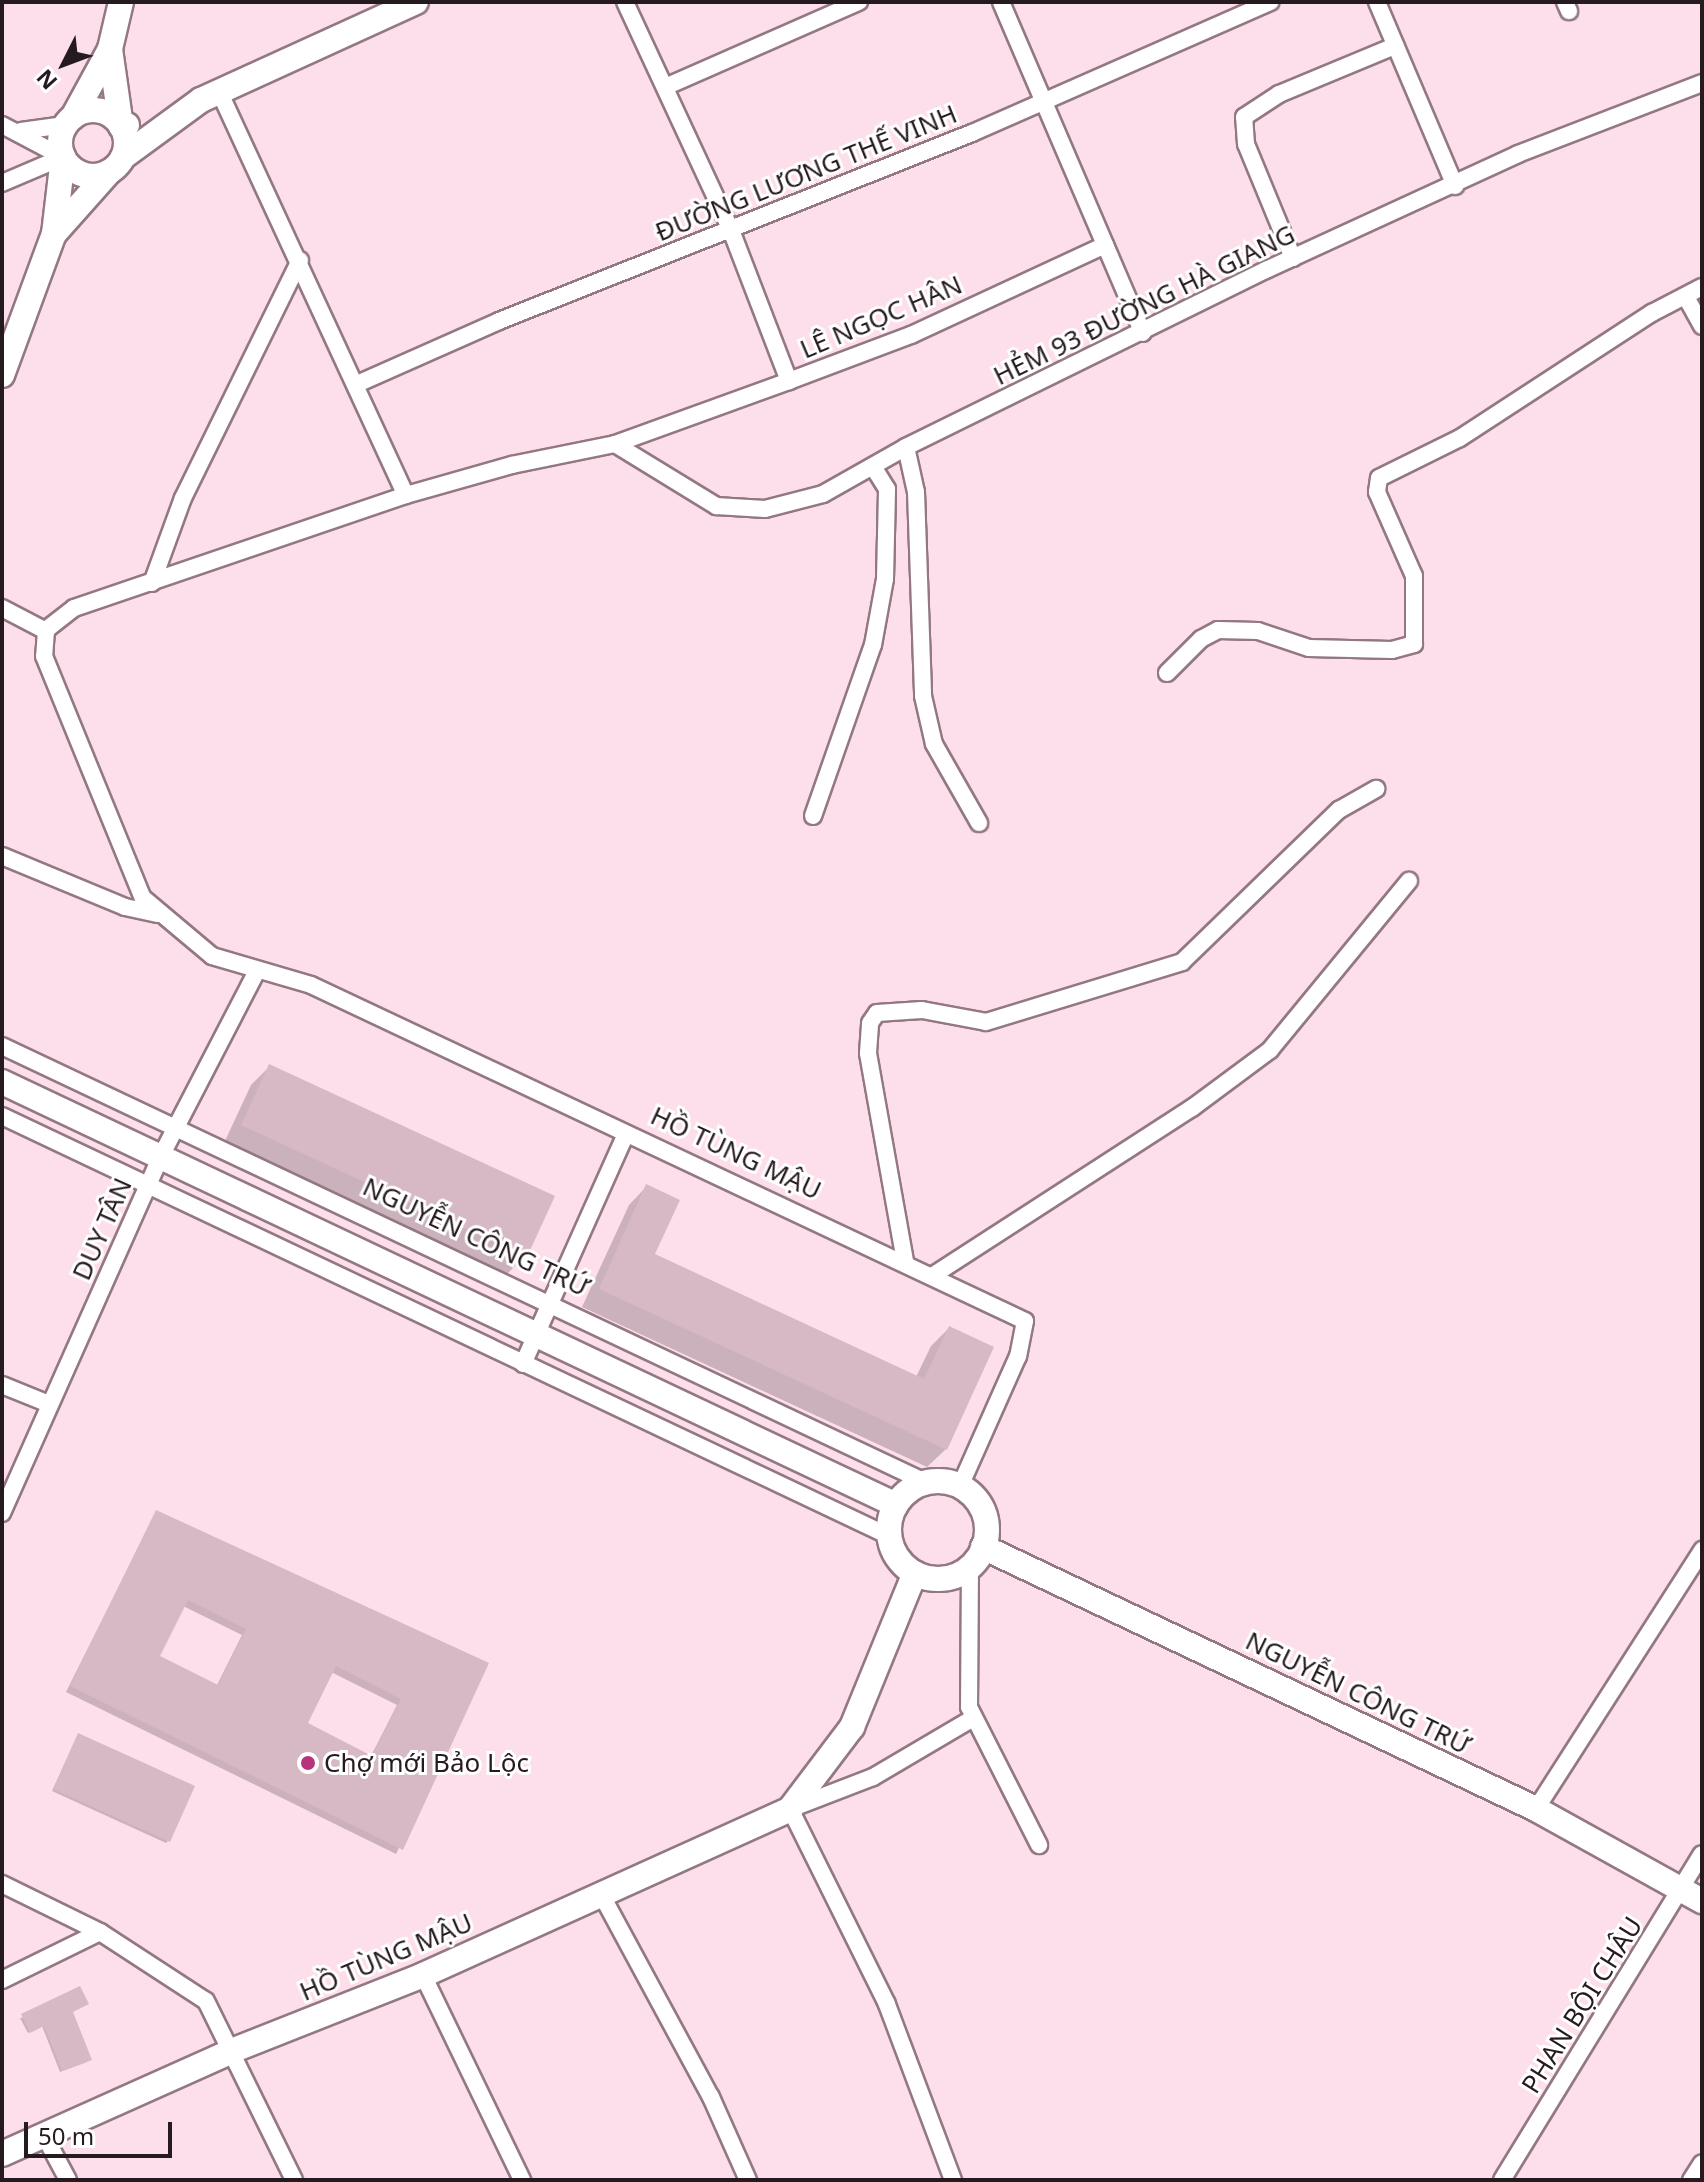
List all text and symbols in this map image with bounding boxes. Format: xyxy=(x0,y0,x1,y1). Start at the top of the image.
north arrow xyxy=(24,24,104,104)
text: N xyxy=(29,63,63,97)
street label: ĐƯỜNG LƯƠNG THẾ VINH xyxy=(651,98,961,248)
street label: HẺM 93 ĐƯỜNG HÀ GIANG xyxy=(988,218,1300,392)
street label: LÊ NGỌC HÂN xyxy=(795,269,967,365)
street label: HỒ TÙNG MẬU xyxy=(646,1100,826,1206)
street label: NGUYỄN CÔNG TRỨ xyxy=(358,1171,594,1303)
street label: DUY TÂN xyxy=(66,1173,138,1285)
street label: NGUYỄN CÔNG TRỨ xyxy=(1241,1625,1475,1761)
place label: Chợ mới Bảo Lộc xyxy=(324,1747,529,1779)
marker: Chợ mới Bảo Lộc xyxy=(299,1754,317,1772)
street label: HỒ TÙNG MẬU xyxy=(295,1907,477,2007)
street label: PHAN BỘI CHÂU xyxy=(1515,1911,1649,2099)
scale bar xyxy=(28,2106,176,2156)
text: 50 m xyxy=(38,2119,94,2152)

